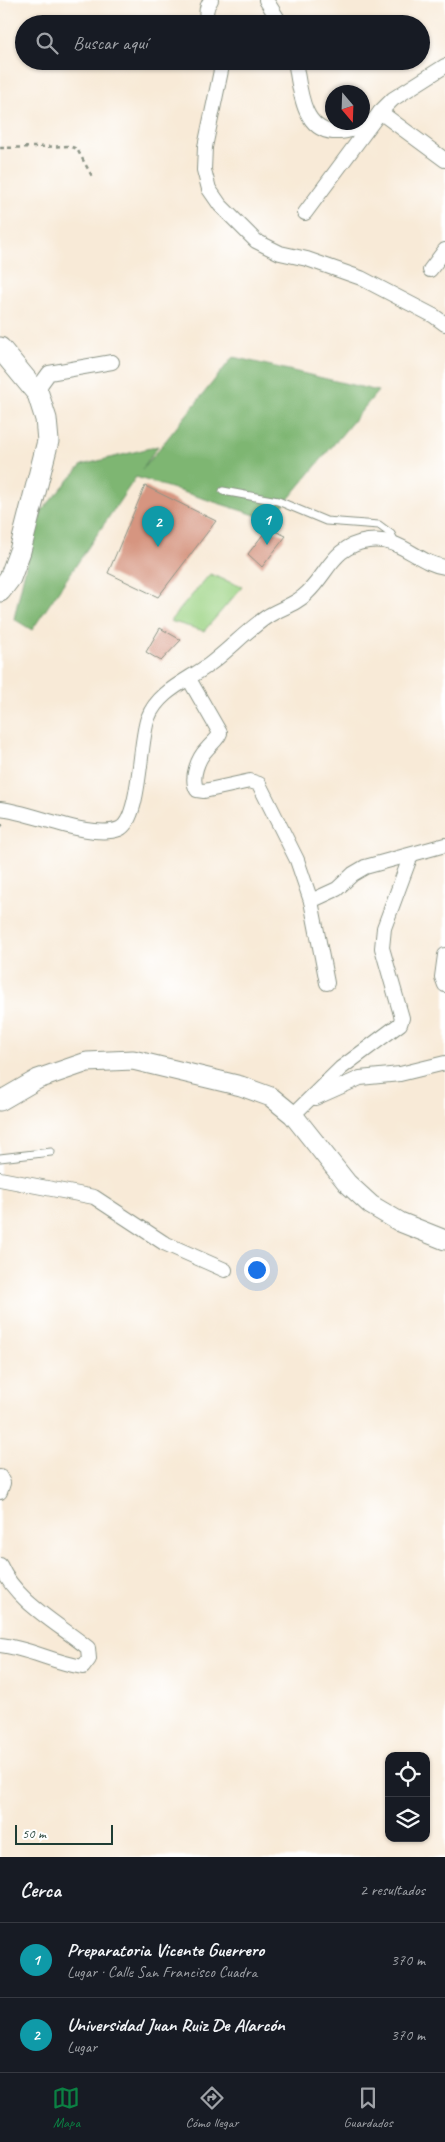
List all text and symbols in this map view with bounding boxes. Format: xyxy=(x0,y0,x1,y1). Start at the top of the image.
search box xyxy=(15,15,430,70)
icon: search xyxy=(33,29,61,57)
text: Buscar aquí xyxy=(73,31,147,55)
north arrow xyxy=(325,85,370,130)
pin: 1 xyxy=(251,504,283,545)
pin: 2 xyxy=(142,506,174,547)
your location xyxy=(244,1257,270,1283)
map controls xyxy=(385,1752,430,1842)
button: locate xyxy=(385,1752,430,1797)
button: layers xyxy=(385,1797,430,1842)
scale bar xyxy=(15,1822,112,1845)
text: 50 m xyxy=(22,1825,46,1842)
text: Cerca xyxy=(20,1877,61,1903)
text: 2 resultados xyxy=(360,1880,425,1900)
text: Preparatoria Vicente Guerrero xyxy=(67,1938,264,1962)
text: 1 xyxy=(32,1950,40,1970)
text: 370 m xyxy=(391,1950,425,1970)
text: Lugar · Calle San Francisco Cuadra xyxy=(67,1962,257,1982)
text: Universidad Juan Ruiz De Alarcón xyxy=(67,2013,285,2037)
text: 2 xyxy=(32,2025,40,2045)
text: 370 m xyxy=(391,2025,425,2045)
text: Lugar xyxy=(67,2037,97,2057)
tab: Mapa xyxy=(52,2084,80,2131)
tab: Cómo llegar xyxy=(185,2084,238,2131)
tab: Guardados xyxy=(343,2084,393,2131)

